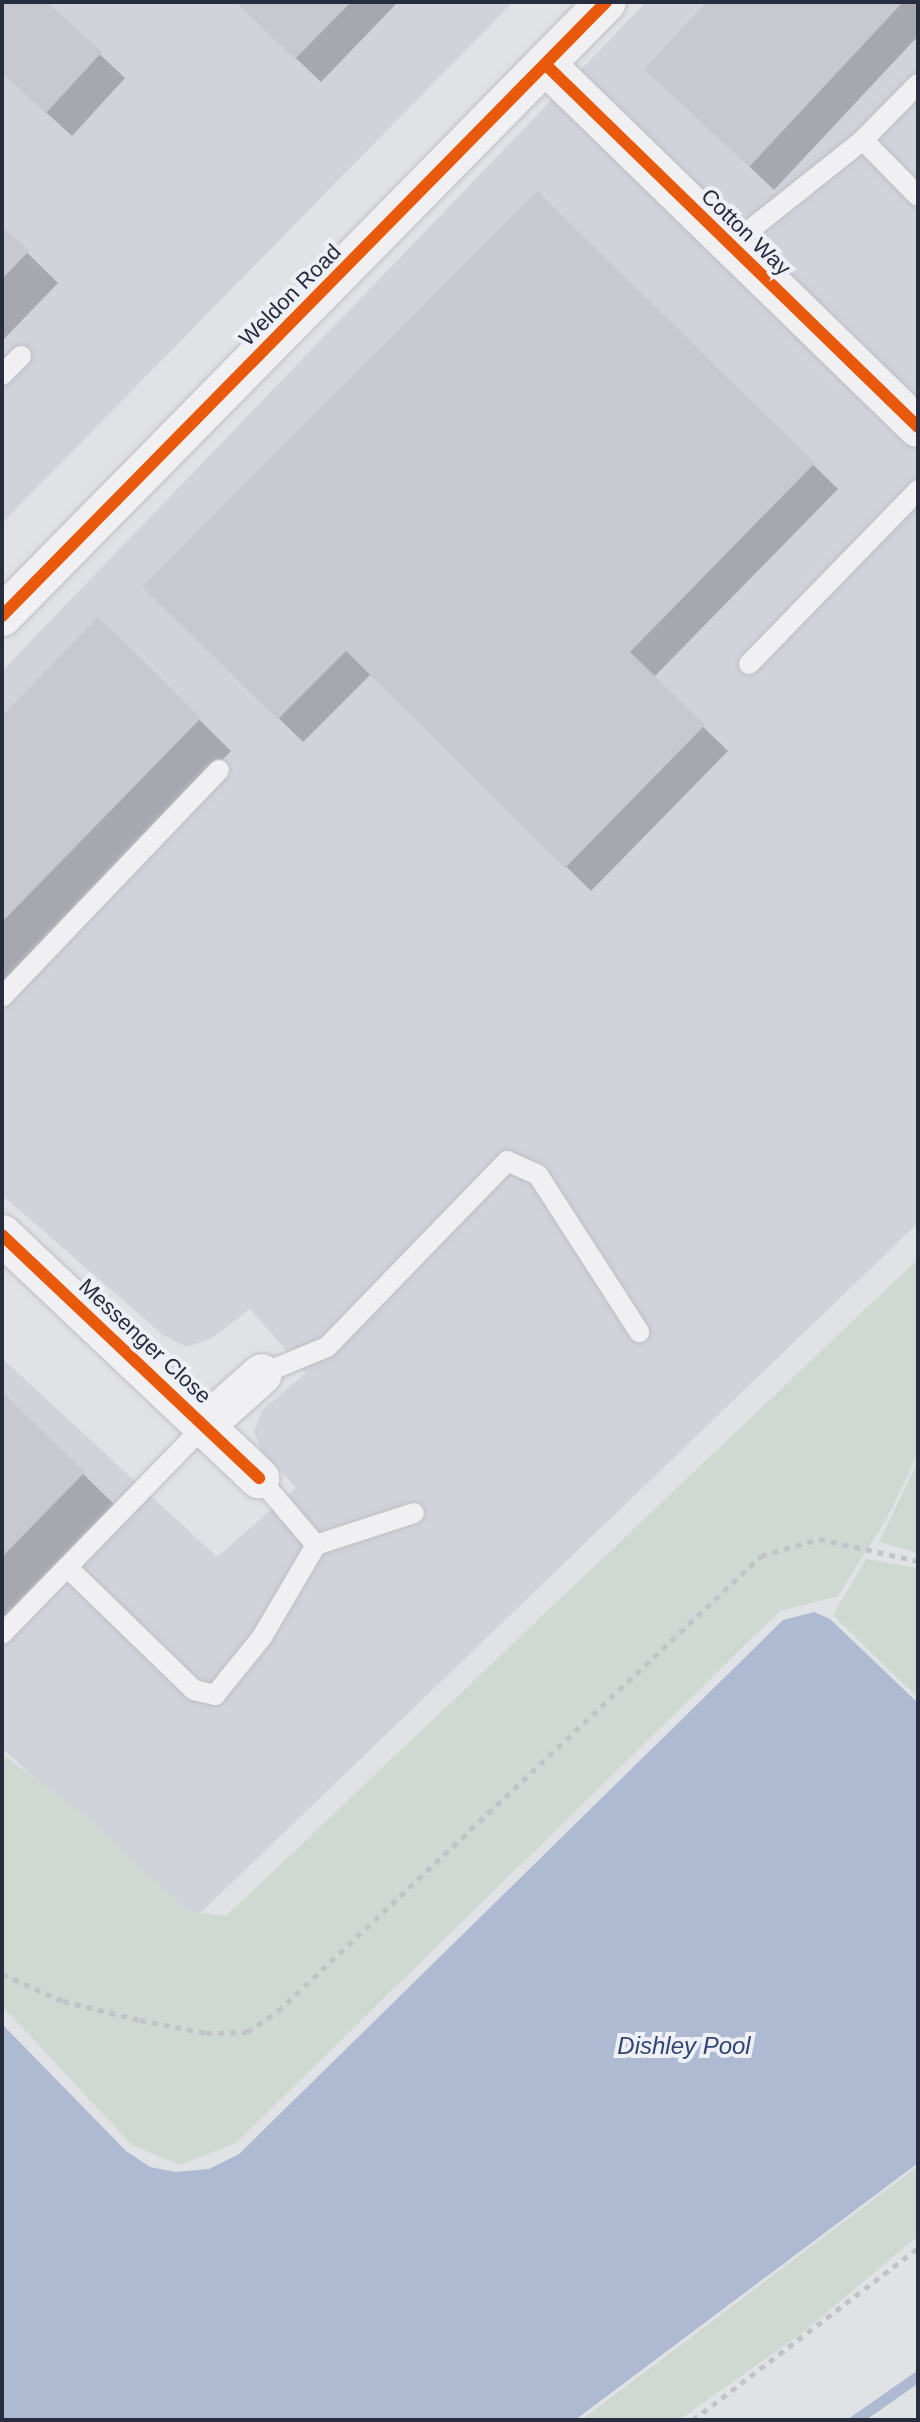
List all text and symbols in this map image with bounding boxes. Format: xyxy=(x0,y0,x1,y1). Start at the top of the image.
street label: Cotton Way xyxy=(696,183,796,281)
street label: Weldon Road xyxy=(234,239,346,351)
street label: Messenger Close xyxy=(73,1273,217,1409)
water label: Dishley Pool xyxy=(617,2032,751,2060)

